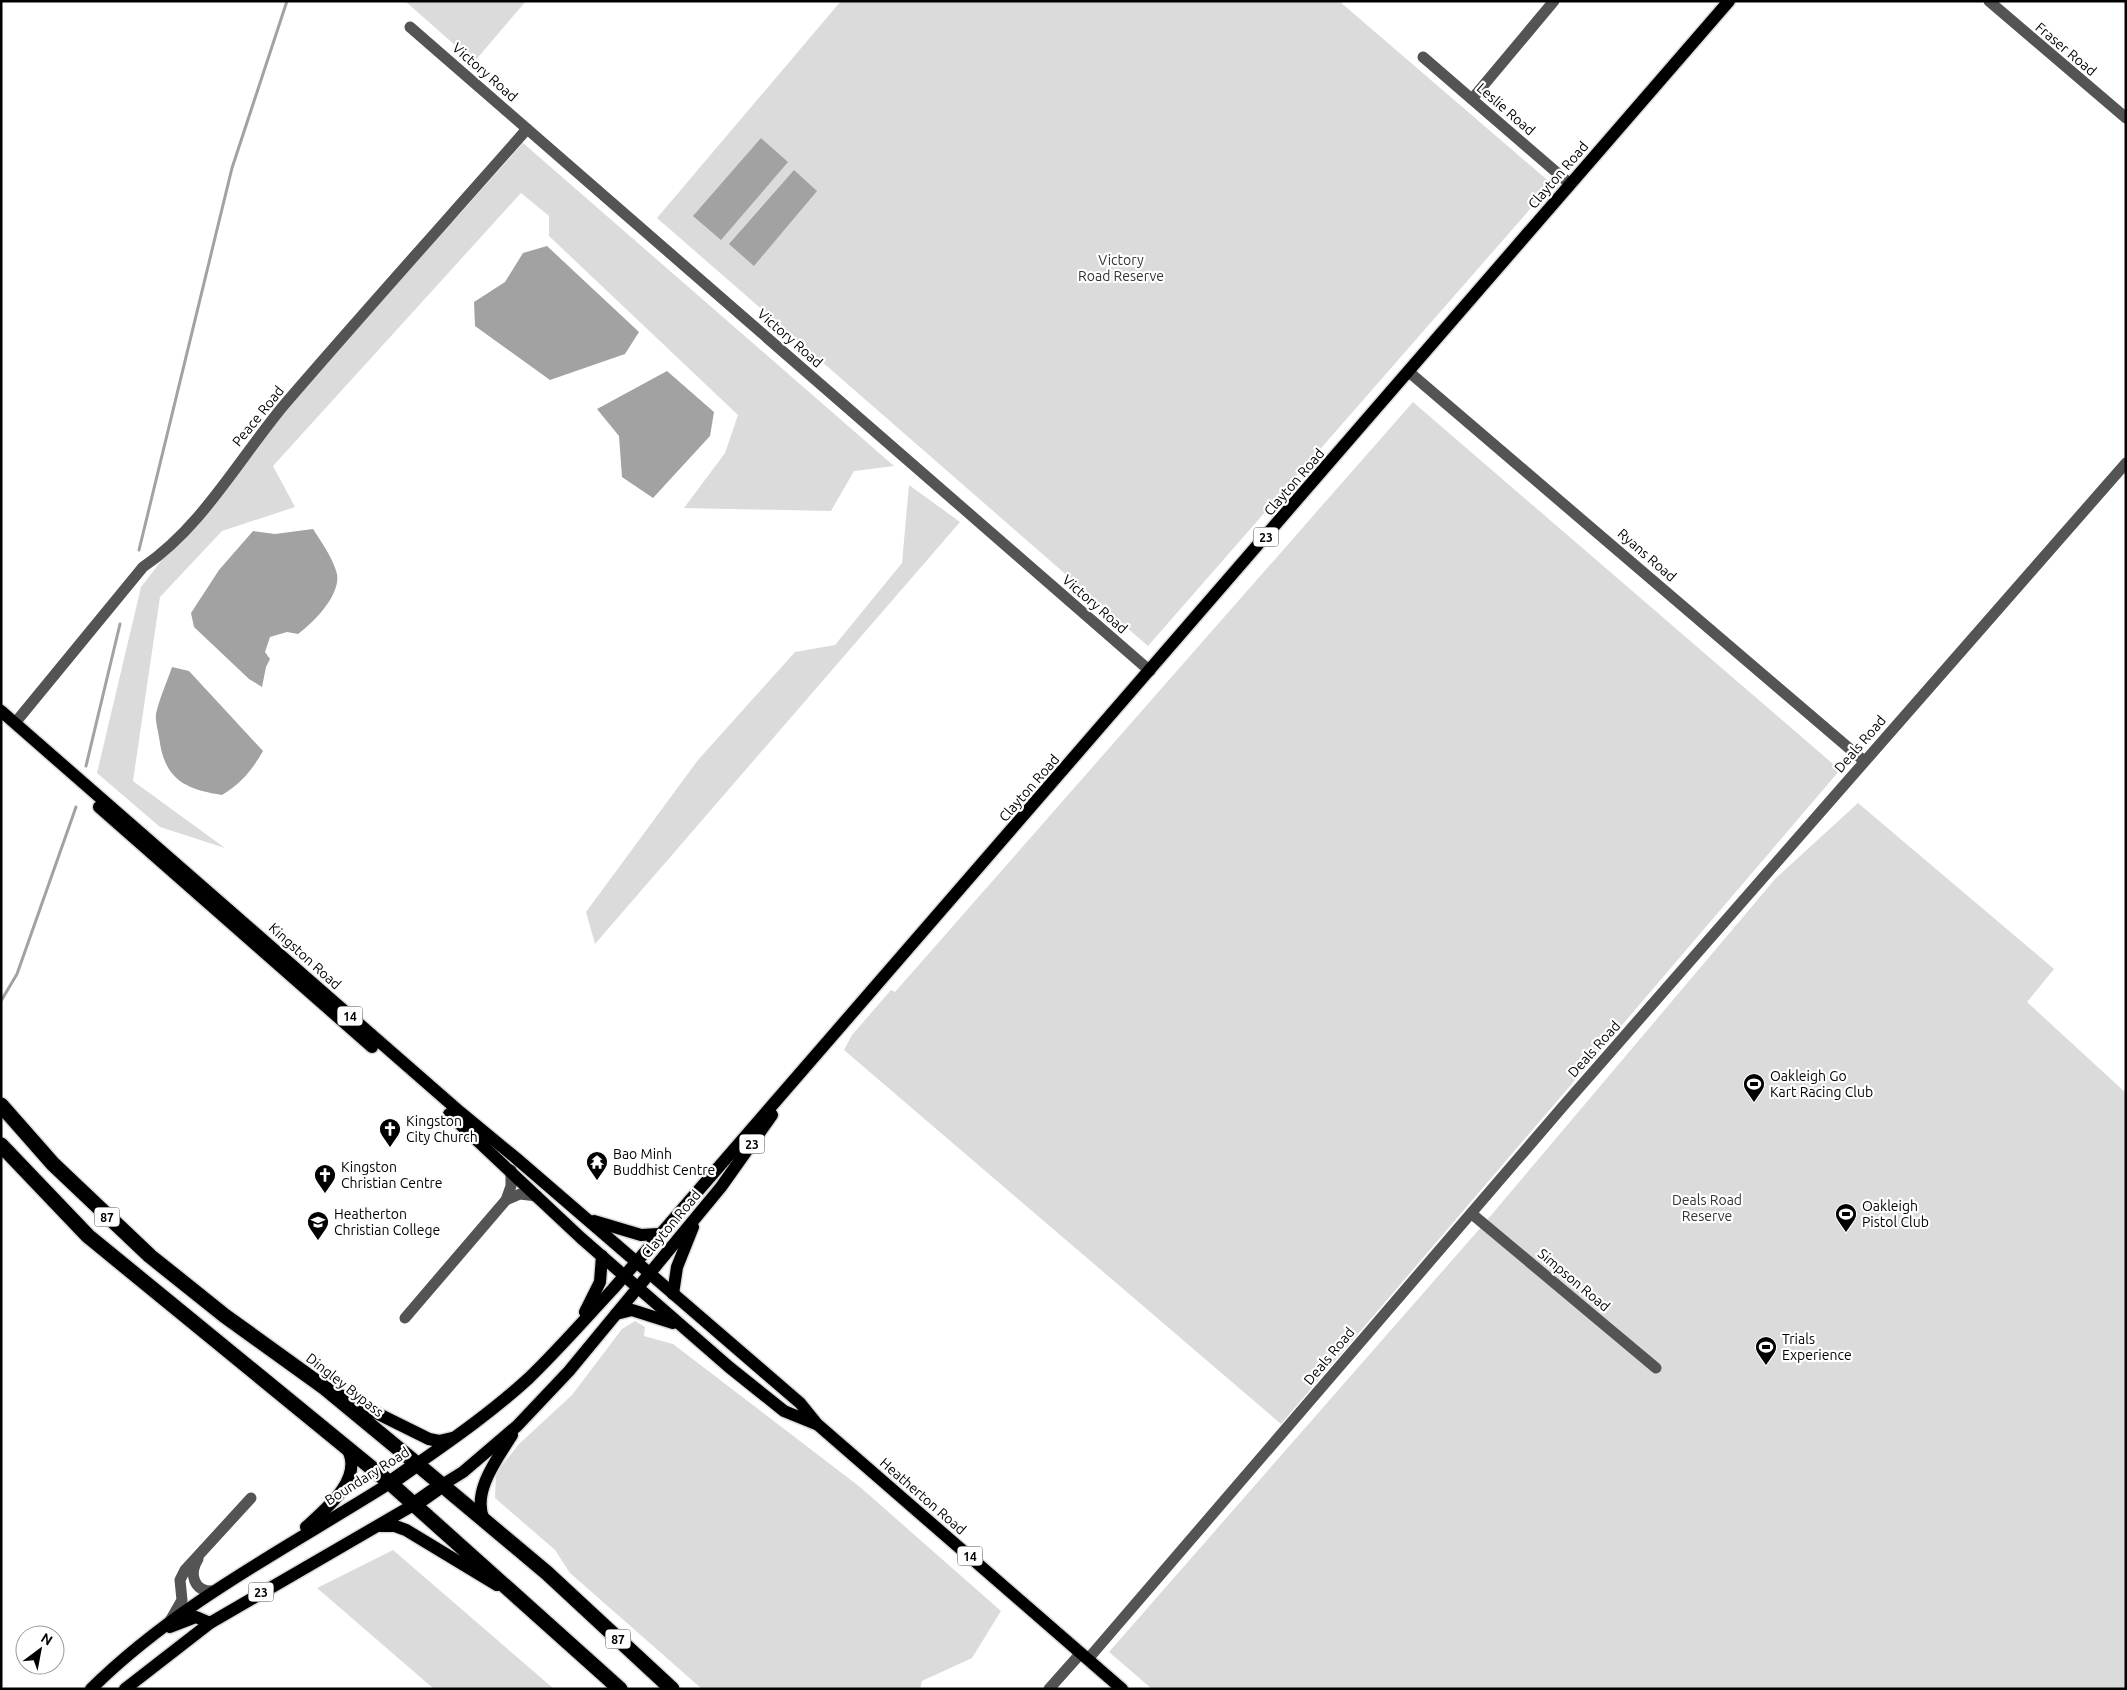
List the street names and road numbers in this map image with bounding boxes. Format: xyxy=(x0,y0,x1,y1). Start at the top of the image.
street label: Fraser Road xyxy=(2032,19,2100,79)
street label: Victory Road xyxy=(449,39,521,105)
street label: Leslie Road xyxy=(1474,80,1538,138)
street label: Clayton Road xyxy=(1525,138,1591,212)
street label: Victory Road xyxy=(754,305,826,371)
street label: Peace Road xyxy=(229,383,287,449)
street label: Clayton Road xyxy=(1261,445,1327,519)
street label: Ryans Road xyxy=(1614,525,1680,585)
road number: 23 xyxy=(1254,528,1278,546)
street label: Victory Road xyxy=(1059,571,1131,637)
street label: Deals Road xyxy=(1831,712,1889,776)
street label: Clayton Road xyxy=(996,751,1062,825)
street label: Kingston Road xyxy=(266,919,344,993)
road number: 14 xyxy=(338,1006,362,1026)
street label: Deals Road xyxy=(1565,1018,1623,1080)
road number: 23 xyxy=(740,1134,764,1154)
street label: Clayton Road xyxy=(638,1187,704,1261)
road number: 87 xyxy=(94,1208,120,1226)
street label: Simpson Road xyxy=(1535,1245,1613,1315)
street label: Deals Road xyxy=(1300,1324,1358,1388)
street label: Dingley Bypass xyxy=(303,1350,387,1420)
street label: Boundary Road xyxy=(322,1444,412,1508)
street label: Heatherton Road xyxy=(877,1454,969,1538)
road number: 14 xyxy=(958,1546,982,1565)
road number: 23 xyxy=(248,1582,274,1601)
road number: 87 xyxy=(606,1630,630,1648)

